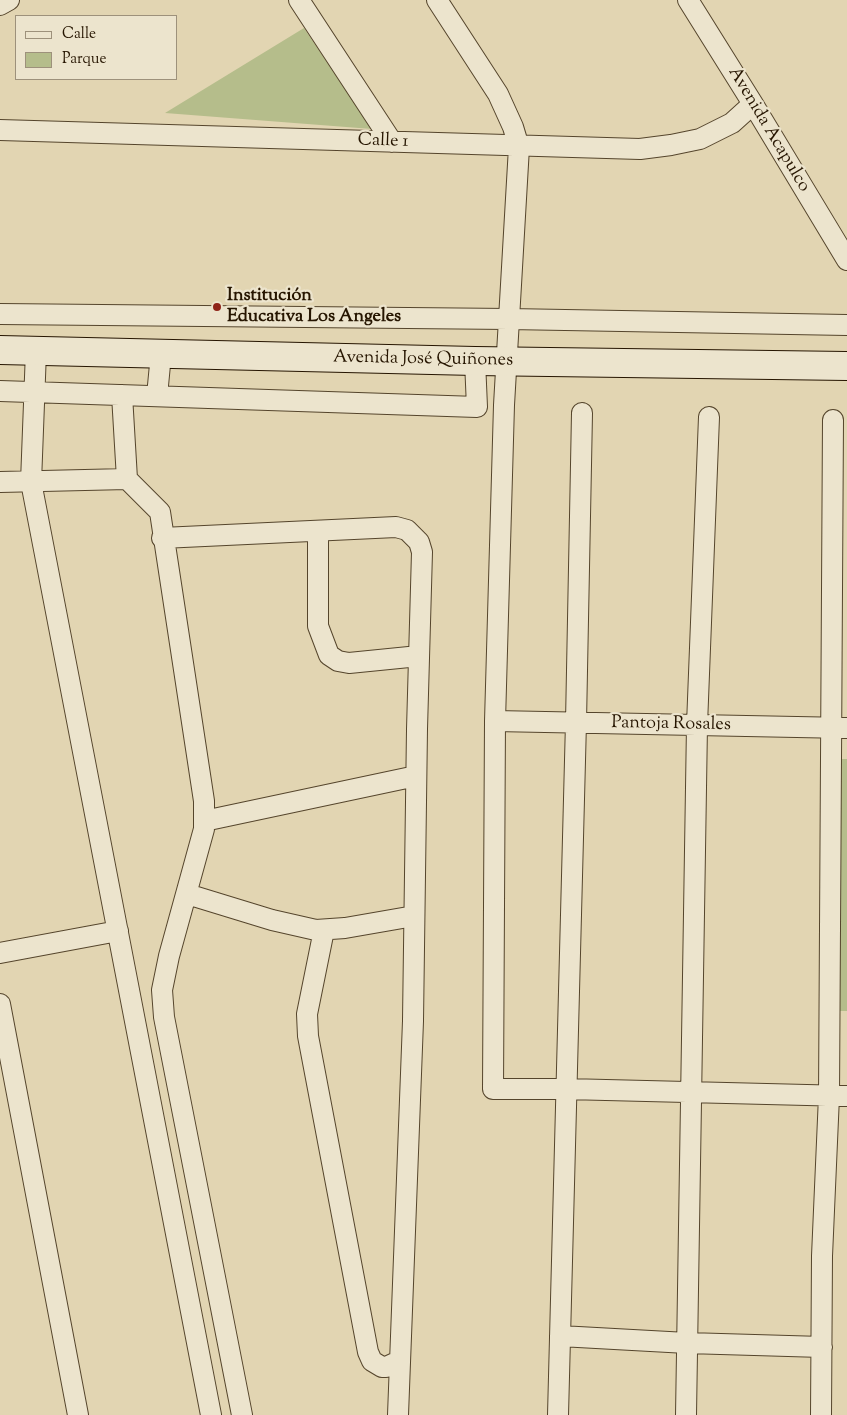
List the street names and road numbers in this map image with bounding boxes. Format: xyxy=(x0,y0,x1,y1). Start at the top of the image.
street label: Avenida Acapulco xyxy=(722,64,814,196)
street label: Calle 1 xyxy=(357,130,409,154)
street label: Avenida José Quiñones xyxy=(333,348,513,372)
street label: Pantoja Rosales xyxy=(611,713,731,737)

